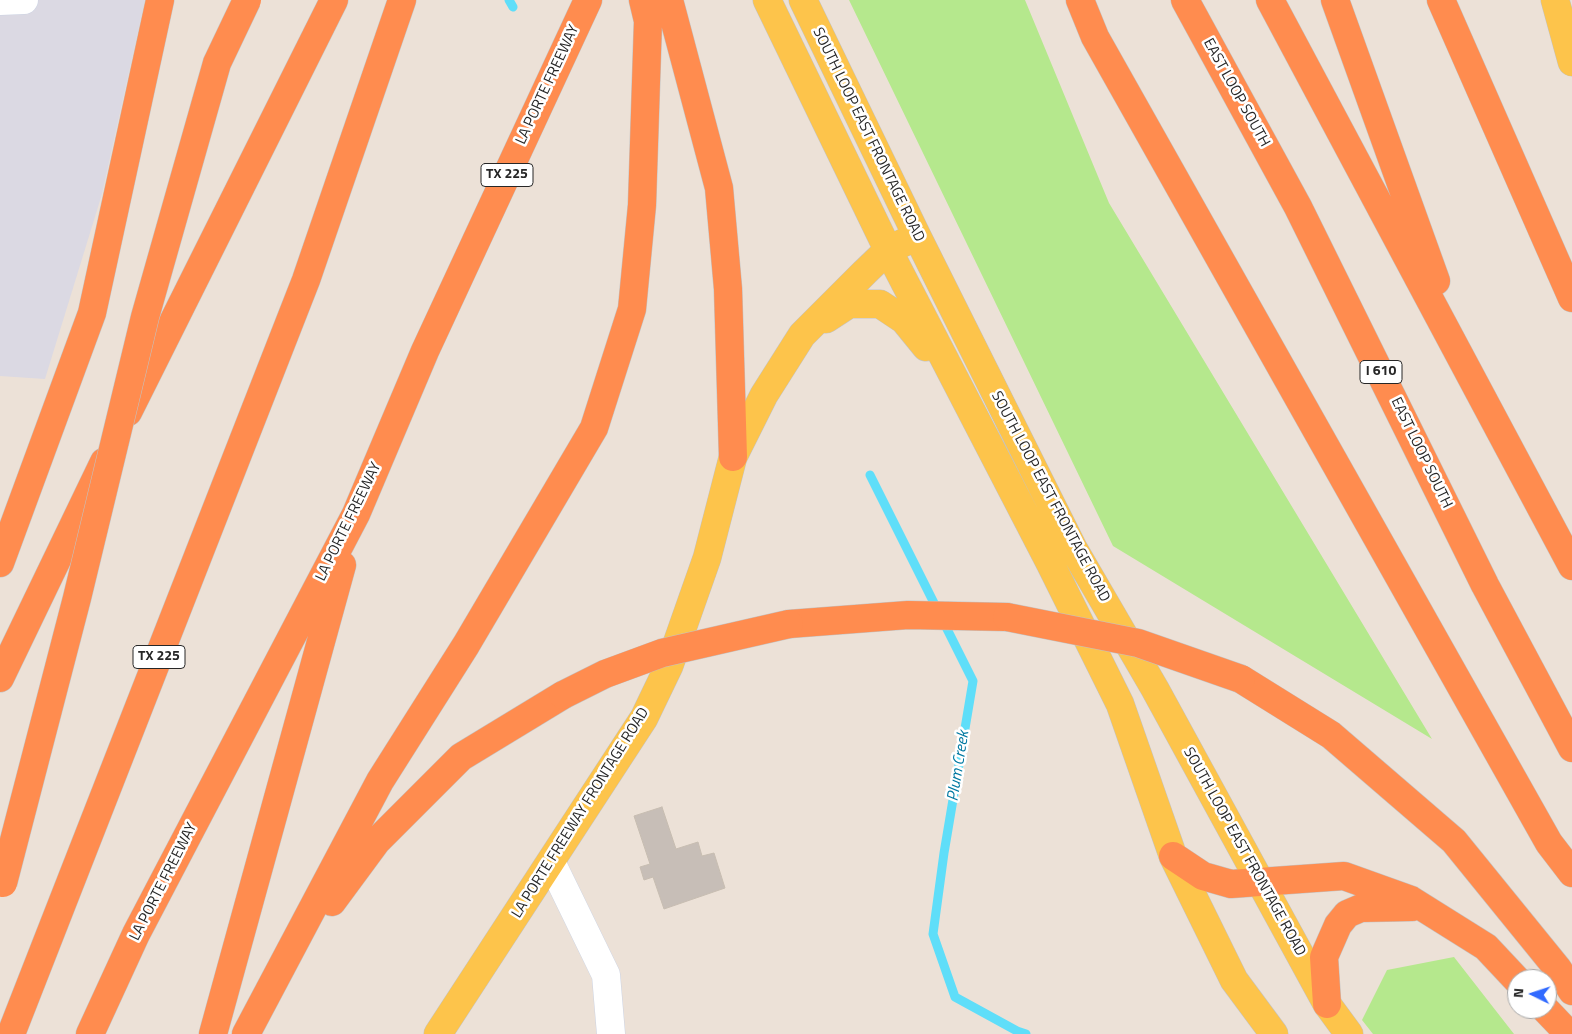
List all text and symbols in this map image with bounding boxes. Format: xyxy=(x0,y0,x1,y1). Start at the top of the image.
street label: LA PORTE FREEWAY xyxy=(512,22,584,148)
street label: SOUTH LOOP EAST FRONTAGE ROAD xyxy=(808,25,928,245)
street label: EAST LOOP SOUTH xyxy=(1199,36,1273,150)
road number: TX 225 xyxy=(481,164,533,186)
road number: I 610 xyxy=(1360,361,1402,384)
street label: SOUTH LOOP EAST FRONTAGE ROAD xyxy=(987,389,1113,605)
street label: EAST LOOP SOUTH xyxy=(1386,395,1456,511)
street label: LA PORTE FREEWAY xyxy=(312,460,386,584)
road number: TX 225 xyxy=(133,646,185,669)
street label: LA PORTE FREEWAY FRONTAGE ROAD xyxy=(509,705,653,921)
water label: Plum Creek xyxy=(944,729,974,803)
street label: SOUTH LOOP EAST FRONTAGE ROAD xyxy=(1179,744,1309,960)
street label: LA PORTE FREEWAY xyxy=(127,820,201,944)
north arrow xyxy=(1507,969,1557,1019)
text: N xyxy=(1507,987,1528,999)

